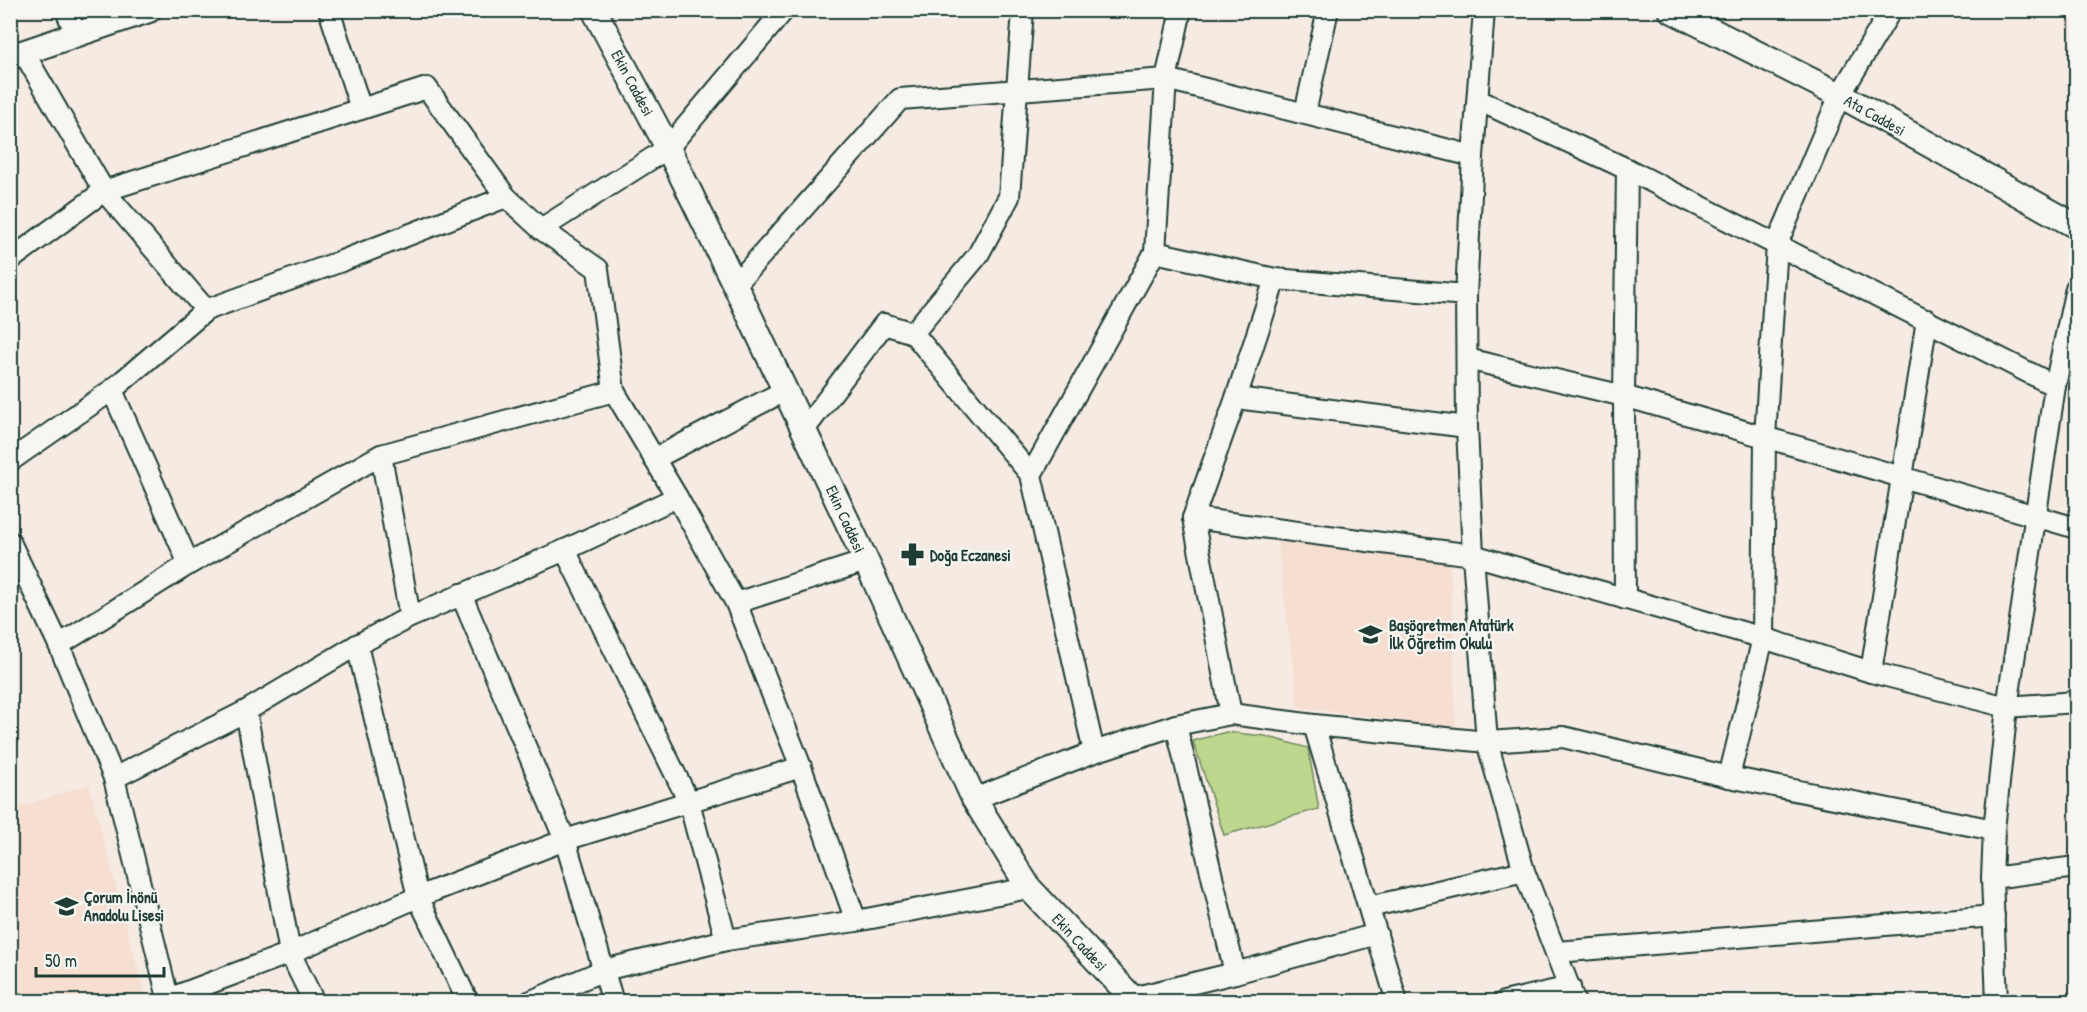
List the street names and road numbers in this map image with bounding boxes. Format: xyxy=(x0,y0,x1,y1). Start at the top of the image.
street label: Ekin Caddesi xyxy=(606,46,660,120)
street label: Ata Caddesi xyxy=(1840,89,1910,141)
street label: Ekin Caddesi xyxy=(821,482,871,556)
street label: Ekin Caddesi xyxy=(1047,908,1113,976)

